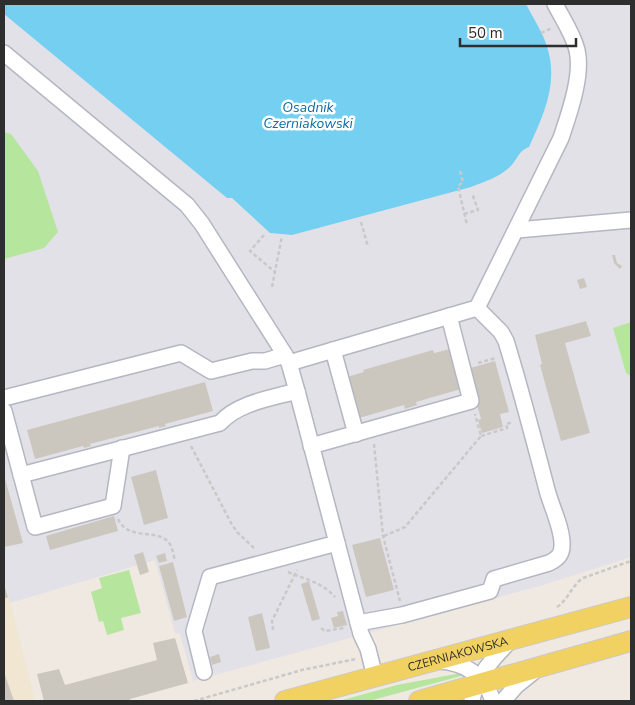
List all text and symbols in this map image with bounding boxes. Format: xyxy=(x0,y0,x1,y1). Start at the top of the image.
scale bar xyxy=(460,15,576,47)
text: 50 m xyxy=(468,23,503,43)
water label: Osadnik Czerniakowski xyxy=(263,98,354,133)
street label: CZERNIAKOWSKA xyxy=(406,633,510,675)

